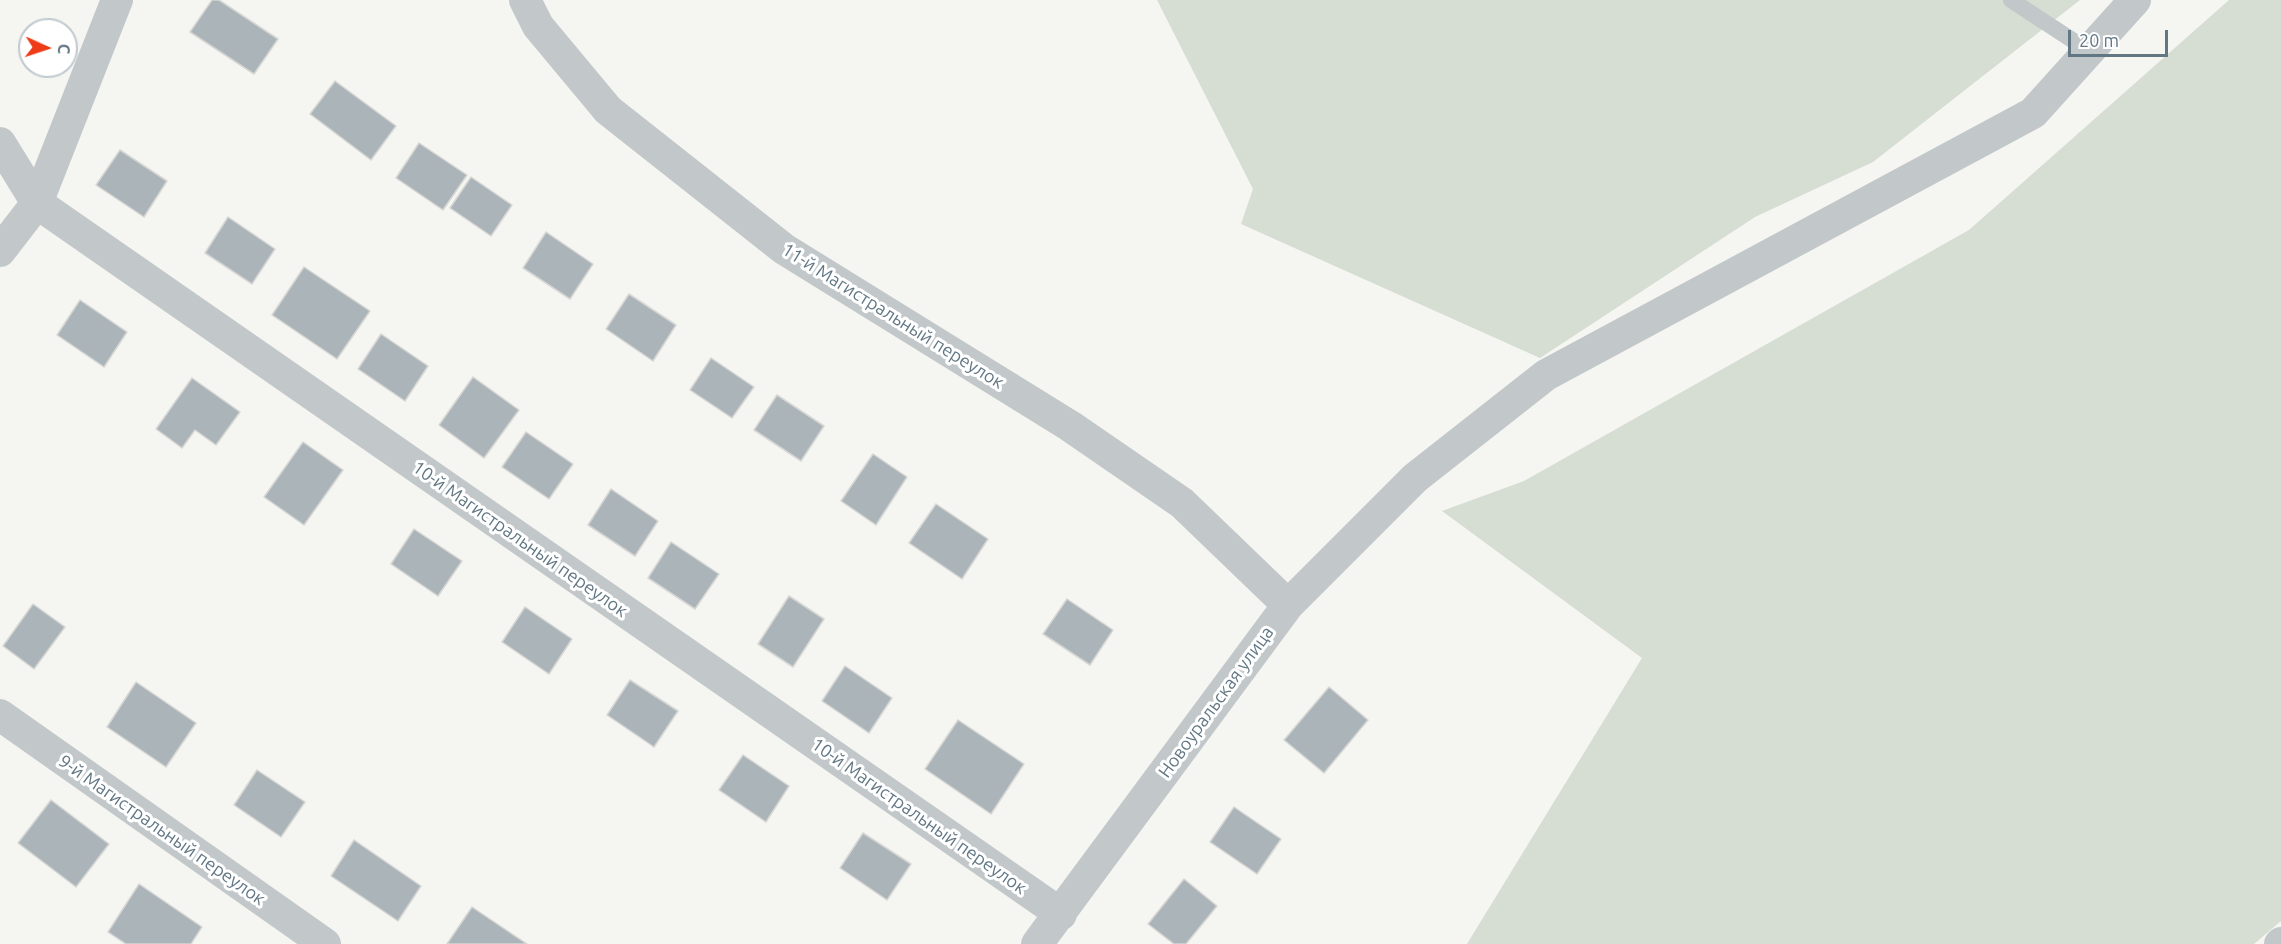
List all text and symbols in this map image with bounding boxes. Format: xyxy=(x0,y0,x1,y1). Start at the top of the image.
north arrow xyxy=(18,18,78,78)
scale bar xyxy=(2071,18,2172,56)
text: 20 m xyxy=(2079,30,2119,50)
text: С xyxy=(55,43,73,54)
street label: 11-й Магистральный переулок xyxy=(778,239,1008,393)
street label: 10-й Магистральный переулок xyxy=(408,456,632,622)
street label: Новоуральская улица xyxy=(1154,622,1278,782)
street label: 10-й Магистральный переулок xyxy=(807,733,1031,899)
street label: 9-й Магистральный переулок xyxy=(55,750,269,910)

